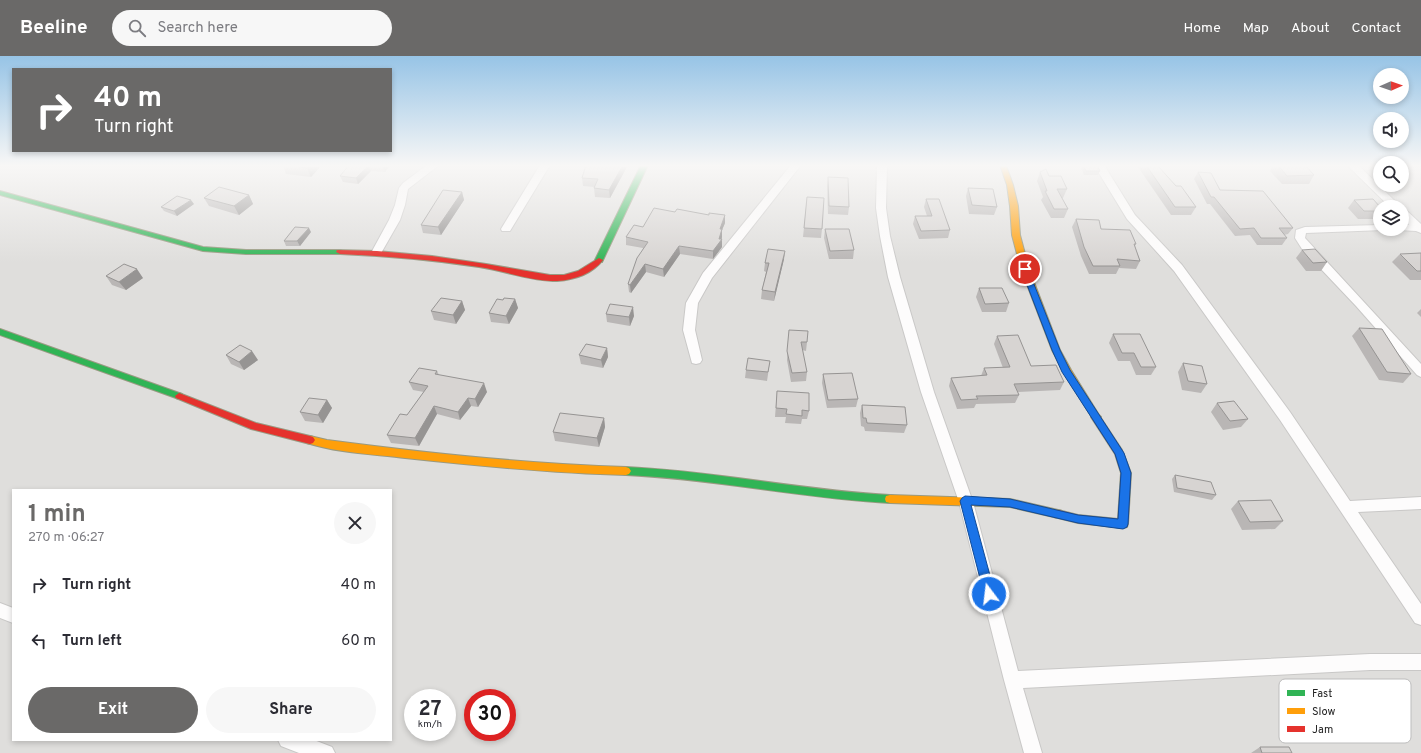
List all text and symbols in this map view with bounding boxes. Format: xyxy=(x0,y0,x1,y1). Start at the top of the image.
search box xyxy=(112,10,392,46)
text: Beeline xyxy=(20,16,88,40)
icon: search xyxy=(126,17,148,39)
text: Search here xyxy=(158,19,238,38)
text: Home xyxy=(1184,20,1221,37)
text: Map xyxy=(1243,20,1269,37)
text: About xyxy=(1291,20,1330,37)
text: Contact xyxy=(1352,20,1401,37)
north arrow xyxy=(1373,68,1409,104)
map controls xyxy=(1373,68,1409,236)
text: 40 m xyxy=(94,81,162,117)
icon: right xyxy=(28,84,80,136)
button: sound xyxy=(1373,112,1409,148)
text: Turn right xyxy=(94,116,174,139)
button: search xyxy=(1373,156,1409,192)
button: layers xyxy=(1373,200,1409,236)
pin xyxy=(1008,252,1042,286)
icon: arrive xyxy=(1014,258,1036,280)
text: 1 min xyxy=(28,500,86,530)
button: close xyxy=(334,502,376,544)
text: 270 m · 06:27 xyxy=(28,530,104,546)
position arrow xyxy=(968,573,1010,615)
icon: right xyxy=(28,574,50,596)
text: Turn right xyxy=(62,576,131,595)
text: 40 m xyxy=(341,576,376,595)
icon: left xyxy=(28,630,50,652)
text: Turn left xyxy=(62,632,122,651)
text: 60 m xyxy=(341,632,376,651)
legend xyxy=(1279,679,1411,743)
button: Exit xyxy=(28,687,198,733)
button: Share xyxy=(206,687,376,733)
text: Fast xyxy=(1312,687,1332,701)
speed limit sign: 30 xyxy=(464,689,516,741)
text: 27 xyxy=(419,697,441,723)
text: Slow xyxy=(1312,705,1335,719)
text: km/h xyxy=(418,718,442,731)
text: Jam xyxy=(1312,723,1333,737)

